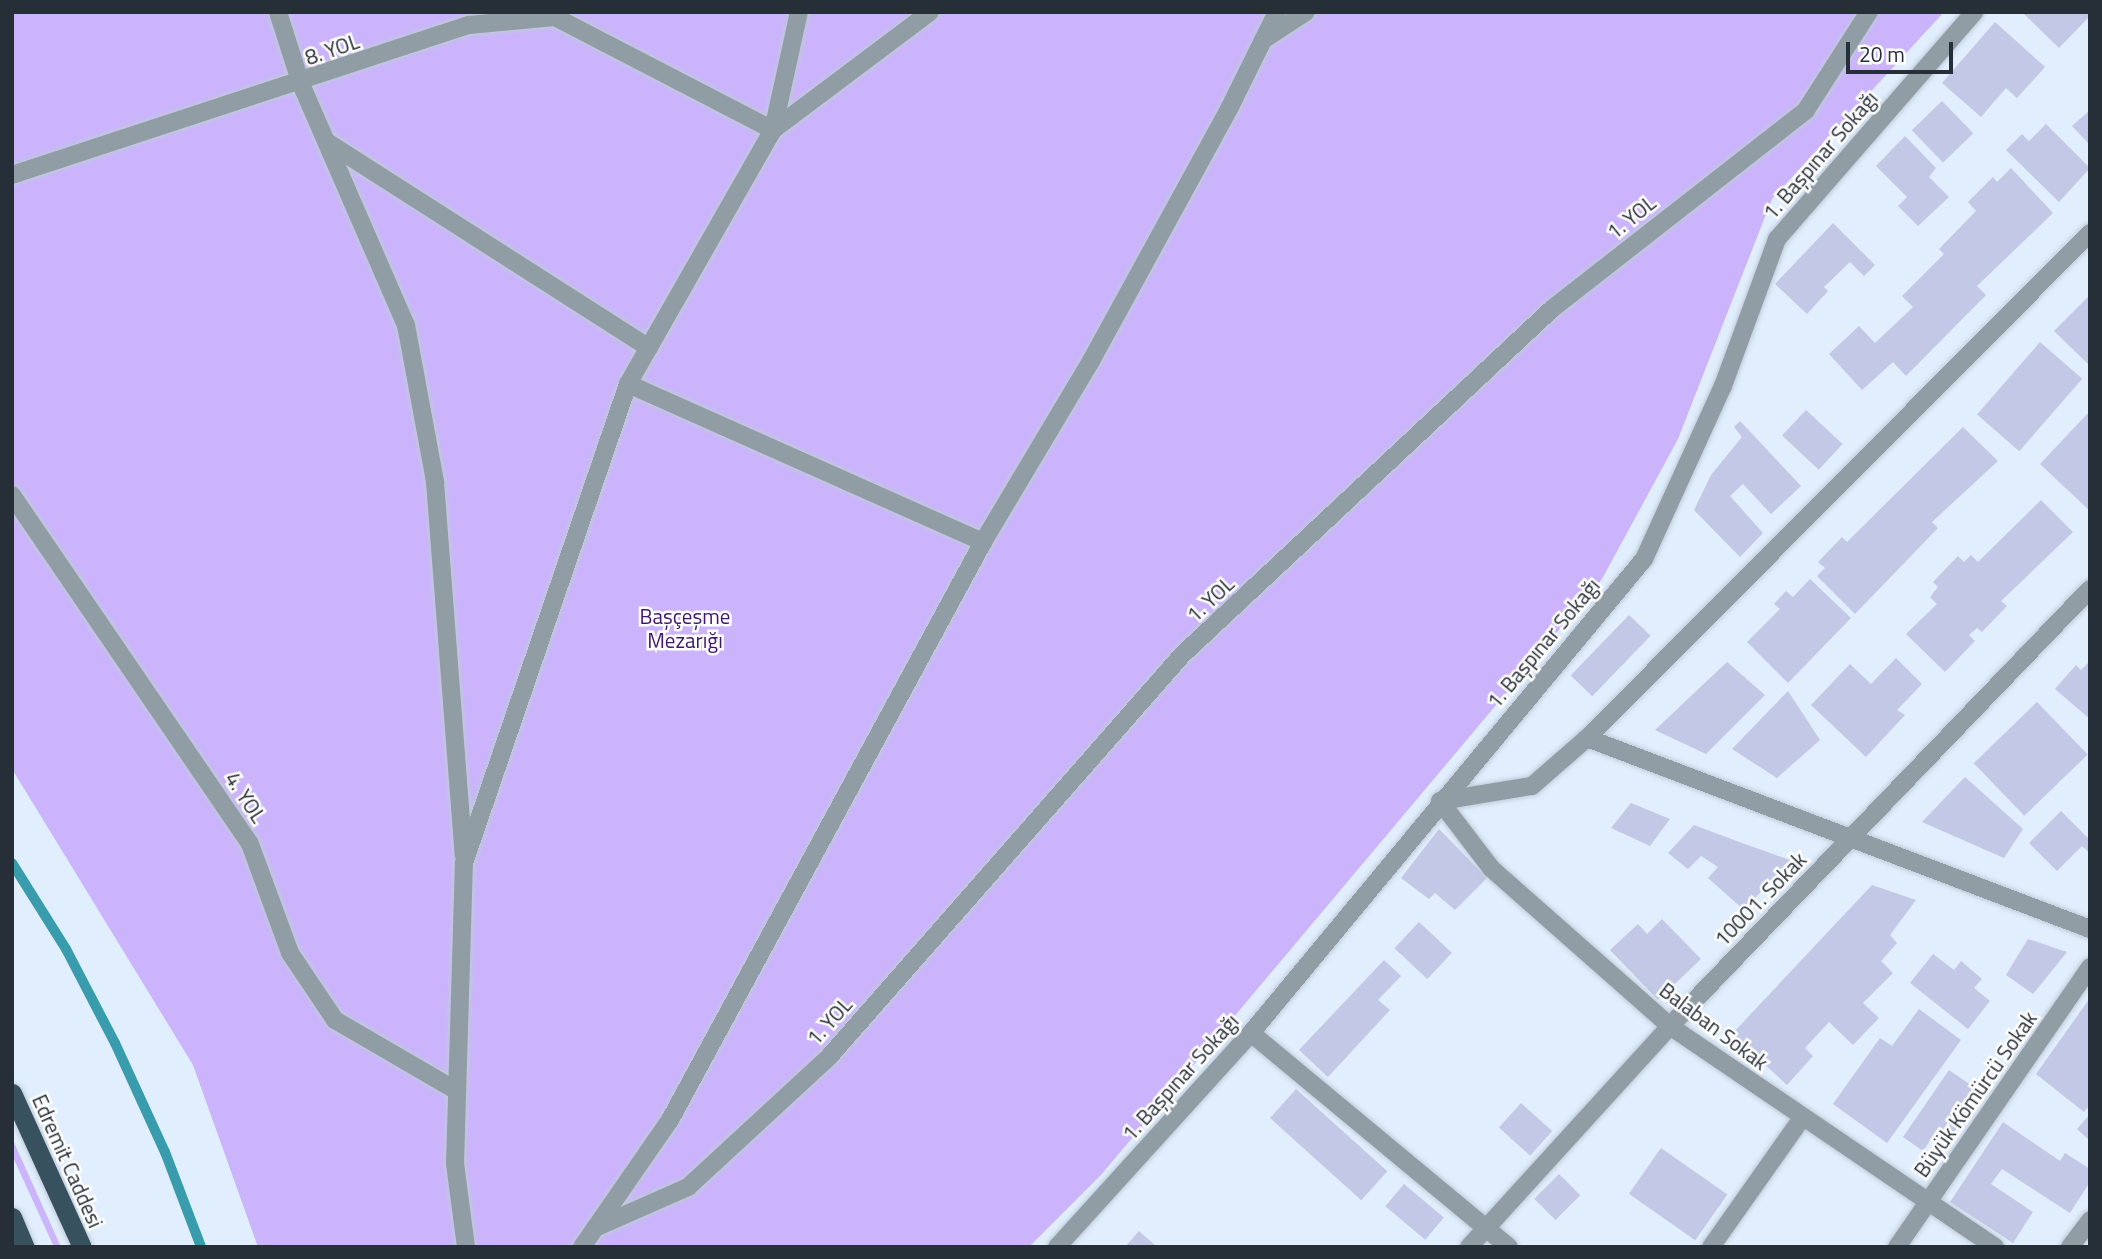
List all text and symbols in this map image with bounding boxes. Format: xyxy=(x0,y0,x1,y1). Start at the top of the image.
street label: 8. YOL xyxy=(302,28,362,70)
scale bar xyxy=(1850,28,1957,72)
text: 20 m xyxy=(1859,38,1905,70)
street label: 1. Başpınar Sokağı xyxy=(1757,86,1883,224)
street label: 1. YOL xyxy=(1601,190,1661,244)
street label: 1. YOL xyxy=(1181,571,1239,627)
street label: 1. Başpınar Sokağı xyxy=(1481,573,1605,713)
park label: Başçeşme Mezarığı xyxy=(640,603,730,653)
street label: 4. YOL xyxy=(220,767,272,827)
street label: 10001. Sokak xyxy=(1709,847,1811,951)
street label: Balaban Sokak xyxy=(1655,977,1773,1075)
street label: 1. YOL xyxy=(801,992,857,1050)
street label: Büyük Kömürcü Sokak xyxy=(1908,1006,2042,1182)
street label: 1. Başpınar Sokağı xyxy=(1116,1008,1244,1146)
street label: Edremit Caddesi xyxy=(27,1090,109,1232)

